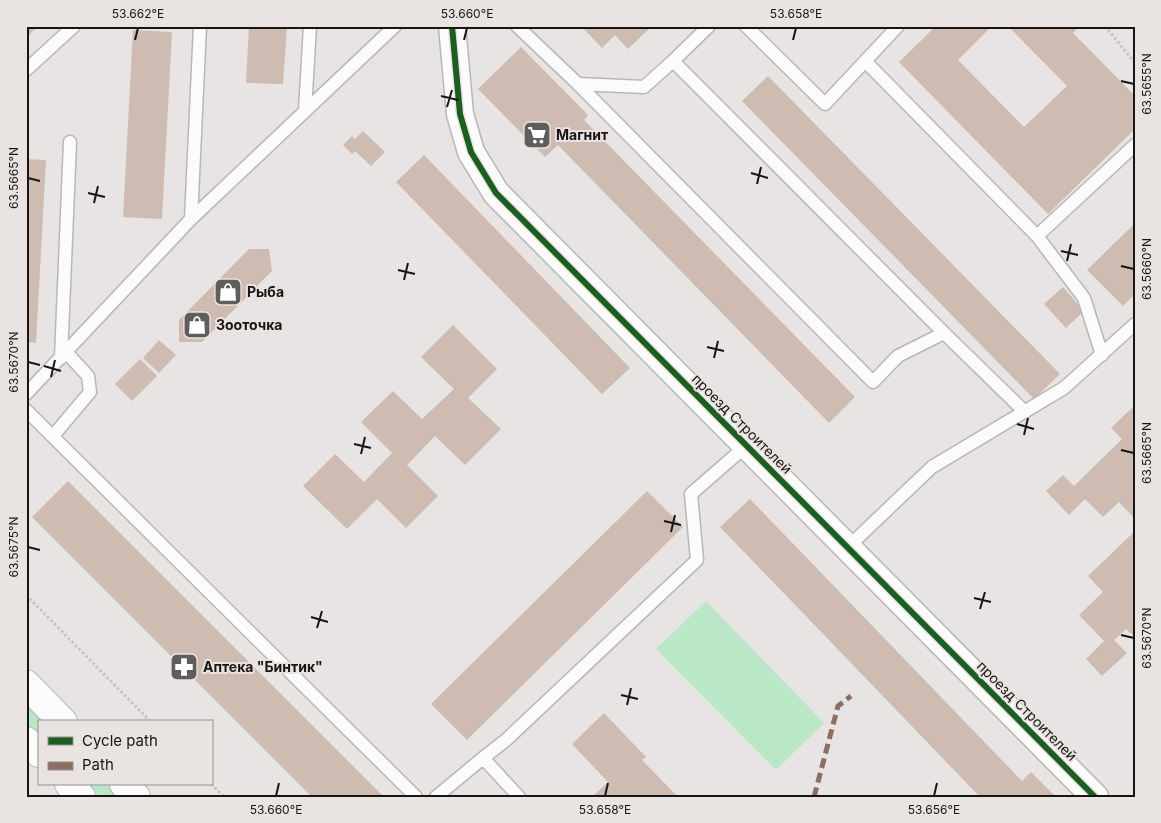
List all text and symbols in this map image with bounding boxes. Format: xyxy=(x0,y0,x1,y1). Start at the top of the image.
text: 53.662°E xyxy=(112,6,164,21)
text: 53.660°E xyxy=(441,6,493,21)
text: 53.658°E xyxy=(770,6,822,21)
text: 63.5655°N xyxy=(1139,53,1154,115)
supermarket icon: Магнит xyxy=(522,120,552,150)
place label: Магнит xyxy=(556,126,608,143)
text: 63.5665°N xyxy=(6,147,21,209)
text: 63.5660°N xyxy=(1139,238,1154,300)
shop icon: Рыба xyxy=(213,277,243,307)
place label: Рыба xyxy=(247,283,284,300)
shop icon: Зооточка xyxy=(182,310,212,340)
place label: Зооточка xyxy=(216,316,282,333)
text: 63.5670°N xyxy=(6,331,21,393)
street label: проезд Строителей xyxy=(689,370,796,477)
text: 63.5665°N xyxy=(1139,422,1154,484)
text: 63.5675°N xyxy=(6,516,21,578)
text: 63.5670°N xyxy=(1139,607,1154,669)
pharmacy icon: Аптека "Бинтик" xyxy=(169,652,199,682)
street label: проезд Строителей xyxy=(974,657,1081,764)
place label: Аптека "Бинтик" xyxy=(203,658,323,675)
legend xyxy=(38,720,212,786)
text: Cycle path xyxy=(82,731,158,750)
text: Path xyxy=(82,755,114,774)
text: 53.660°E xyxy=(250,802,302,817)
text: 53.658°E xyxy=(579,802,631,817)
text: 53.656°E xyxy=(908,802,960,817)

